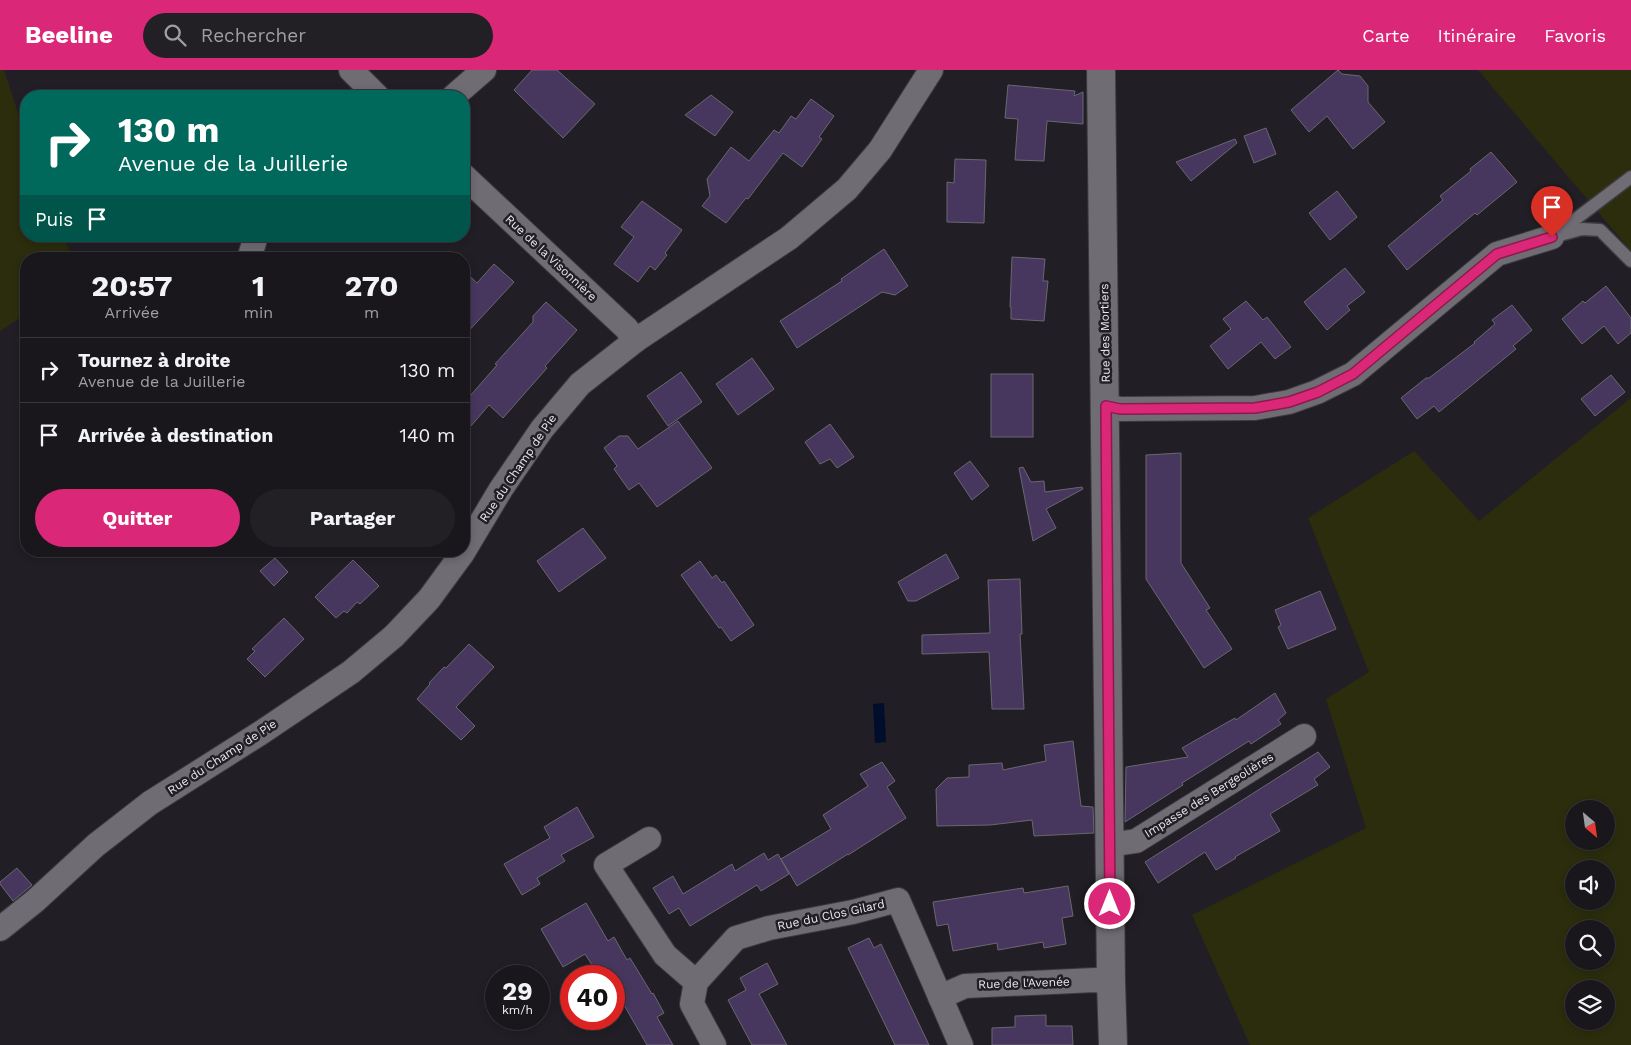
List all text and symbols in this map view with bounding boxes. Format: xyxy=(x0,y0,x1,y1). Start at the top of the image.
search box xyxy=(143,13,493,58)
text: Beeline xyxy=(25,21,113,49)
icon: search xyxy=(161,21,189,49)
text: Rechercher xyxy=(201,24,306,47)
text: Carte xyxy=(1362,25,1410,46)
text: Itinéraire xyxy=(1438,25,1516,46)
text: Favoris xyxy=(1544,25,1606,46)
text: 130 m xyxy=(118,109,219,151)
icon: right xyxy=(35,110,100,175)
text: Avenue de la Juillerie xyxy=(118,151,348,176)
pin xyxy=(1531,186,1573,237)
icon: arrive xyxy=(1538,193,1566,221)
icon: arrive xyxy=(83,205,111,233)
text: Puis xyxy=(35,208,73,231)
street label: Rue de la Visonnière xyxy=(502,212,600,304)
text: 20:57 xyxy=(91,268,172,303)
text: 1 xyxy=(252,268,265,303)
text: 270 xyxy=(345,268,399,303)
street label: Rue des Mortiers xyxy=(1097,283,1113,383)
text: Arrivée xyxy=(105,303,159,322)
text: min xyxy=(244,303,273,322)
text: m xyxy=(364,303,379,322)
text: Tournez à droite xyxy=(78,349,230,372)
icon: right xyxy=(35,356,63,384)
text: 130 m xyxy=(400,359,455,382)
text: Avenue de la Juillerie xyxy=(78,372,246,391)
street label: Rue du Champ de Pie xyxy=(477,411,559,524)
icon: arrive xyxy=(35,421,63,449)
text: Arrivée à destination xyxy=(78,424,273,447)
text: 140 m xyxy=(400,424,455,447)
button: Quitter xyxy=(35,489,240,547)
button: Partager xyxy=(250,489,455,547)
street label: Rue du Champ de Pie xyxy=(165,717,279,797)
street label: Impasse des Bergeolières xyxy=(1142,749,1276,841)
north arrow xyxy=(1565,800,1615,850)
map controls xyxy=(1565,800,1615,1030)
button: sound xyxy=(1565,860,1615,910)
position arrow xyxy=(1083,877,1135,929)
street label: Rue du Clos Gilard xyxy=(776,897,886,933)
button: search xyxy=(1565,920,1615,970)
speed limit sign: 40 xyxy=(560,965,625,1030)
street label: Rue de l'Avenée xyxy=(978,974,1070,992)
text: 29 xyxy=(502,977,533,1006)
button: layers xyxy=(1565,980,1615,1030)
text: km/h xyxy=(502,1003,533,1017)

